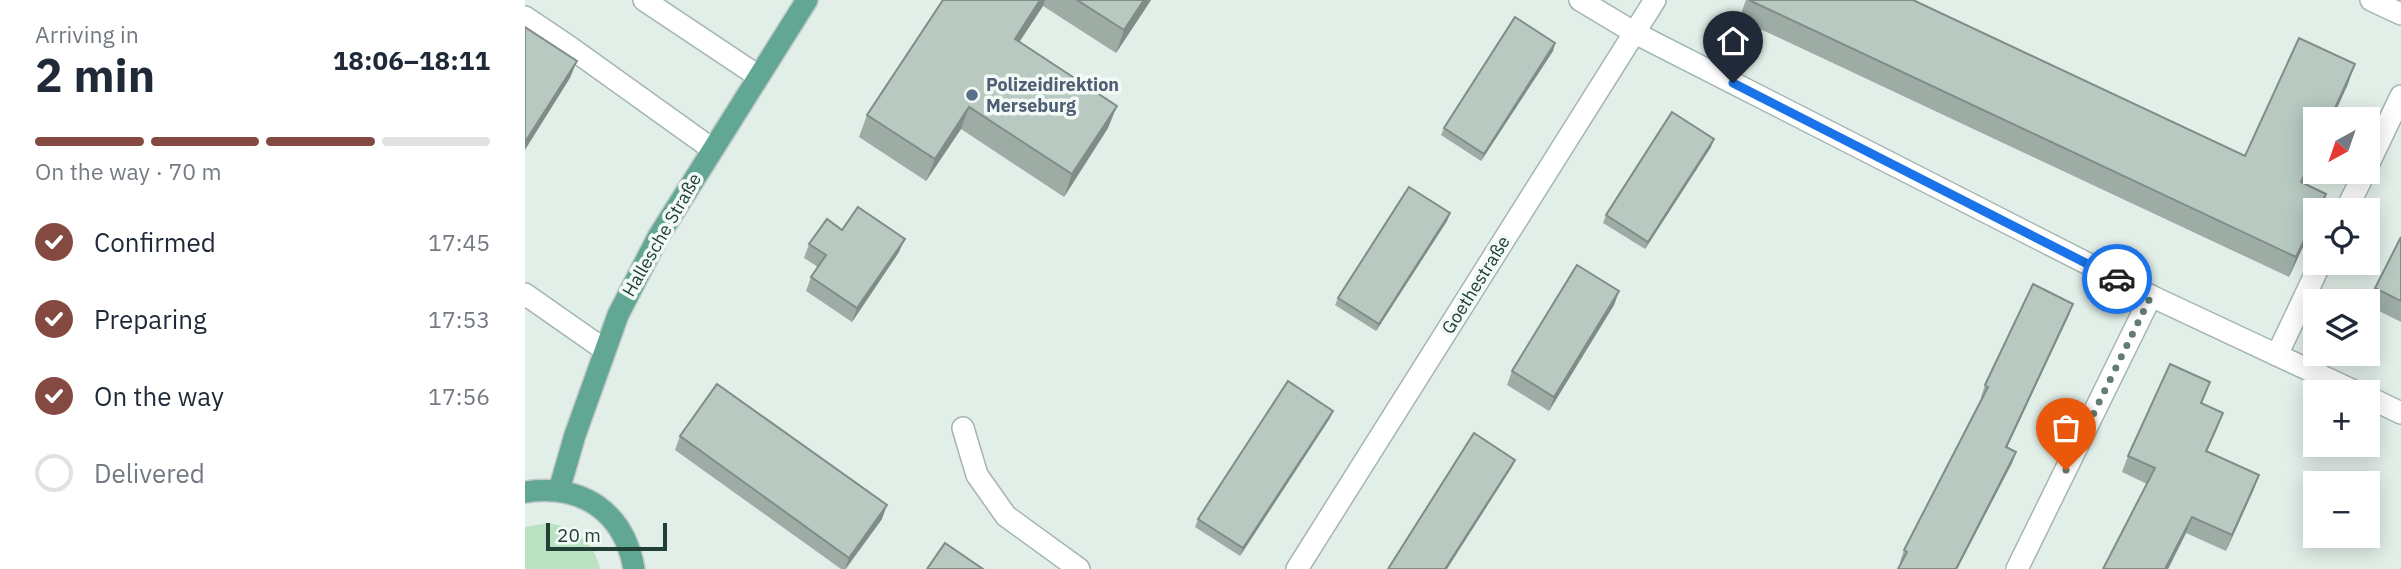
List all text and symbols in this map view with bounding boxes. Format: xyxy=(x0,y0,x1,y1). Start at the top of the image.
pin xyxy=(1703,11,1763,83)
text: Arriving in xyxy=(35,19,139,49)
icon: home xyxy=(1714,22,1752,60)
text: 18:06–18:11 xyxy=(333,43,490,77)
text: 2 min xyxy=(35,45,155,105)
place label: Polizeidirektion Merseburg xyxy=(986,73,1119,117)
marker: Polizeidirektion Merseburg xyxy=(964,87,980,103)
north arrow xyxy=(2303,107,2380,184)
map controls xyxy=(2303,107,2380,548)
text: On the way · 70 m xyxy=(35,156,222,186)
street label: Hallesche Straße xyxy=(617,169,706,300)
button: locate xyxy=(2303,198,2380,275)
icon: check xyxy=(35,223,73,261)
text: Confirmed xyxy=(94,225,216,259)
text: 17:45 xyxy=(428,227,490,257)
street label: Goethestraße xyxy=(1436,231,1515,338)
courier xyxy=(2082,244,2152,314)
icon: car xyxy=(2098,260,2136,298)
button: layers xyxy=(2303,289,2380,366)
icon: check xyxy=(35,300,73,338)
text: Preparing xyxy=(94,302,207,336)
text: 17:53 xyxy=(428,304,490,334)
icon: check xyxy=(35,377,73,415)
text: On the way xyxy=(94,379,224,413)
button: + xyxy=(2303,380,2380,457)
text: 17:56 xyxy=(428,381,490,411)
pin xyxy=(2036,398,2096,470)
icon: bag xyxy=(2047,409,2085,447)
text: Delivered xyxy=(94,456,205,490)
button: − xyxy=(2303,471,2380,548)
scale bar xyxy=(546,520,667,552)
text: 20 m xyxy=(557,523,601,547)

